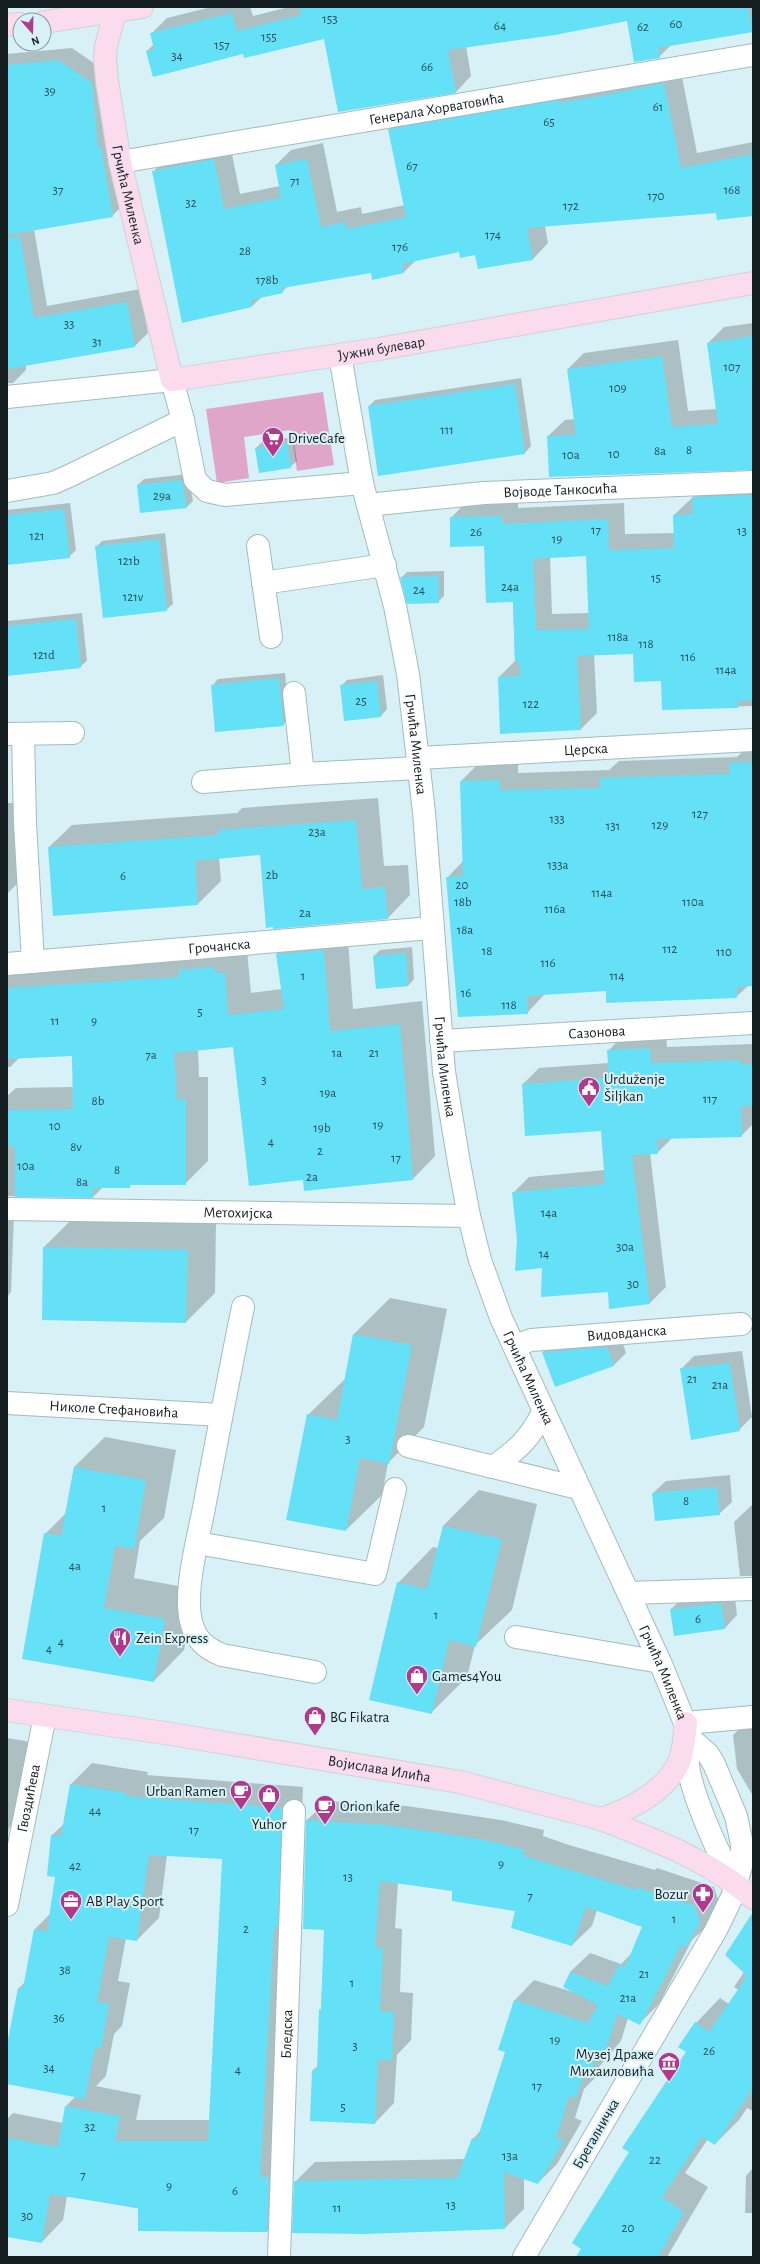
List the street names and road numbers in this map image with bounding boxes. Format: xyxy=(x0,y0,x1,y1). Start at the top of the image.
street label: Генерала Хорватовића xyxy=(368,90,505,127)
street label: Грчића Миленка xyxy=(110,144,147,246)
street label: Јужни булевар xyxy=(336,333,426,363)
street label: Војводе Танкосића xyxy=(503,480,618,500)
street label: Грчића Миленка xyxy=(403,693,429,796)
street label: Церска xyxy=(563,740,608,758)
street label: Грочанска xyxy=(187,936,251,956)
street label: Грчића Миленка xyxy=(432,1016,459,1118)
street label: Сазонова xyxy=(568,1023,626,1041)
street label: Метохијска xyxy=(203,1204,273,1221)
street label: Видовданска xyxy=(586,1322,667,1343)
street label: Грчића Миленка xyxy=(500,1328,557,1427)
street label: Николе Стефановића xyxy=(49,1398,179,1420)
street label: Грчића Миленка xyxy=(636,1622,690,1722)
street label: Војислава Илића xyxy=(327,1753,432,1785)
street label: Гвоздићева xyxy=(14,1763,43,1834)
street label: Бледска xyxy=(278,2009,295,2059)
street label: Брегалничка xyxy=(570,2096,622,2172)

